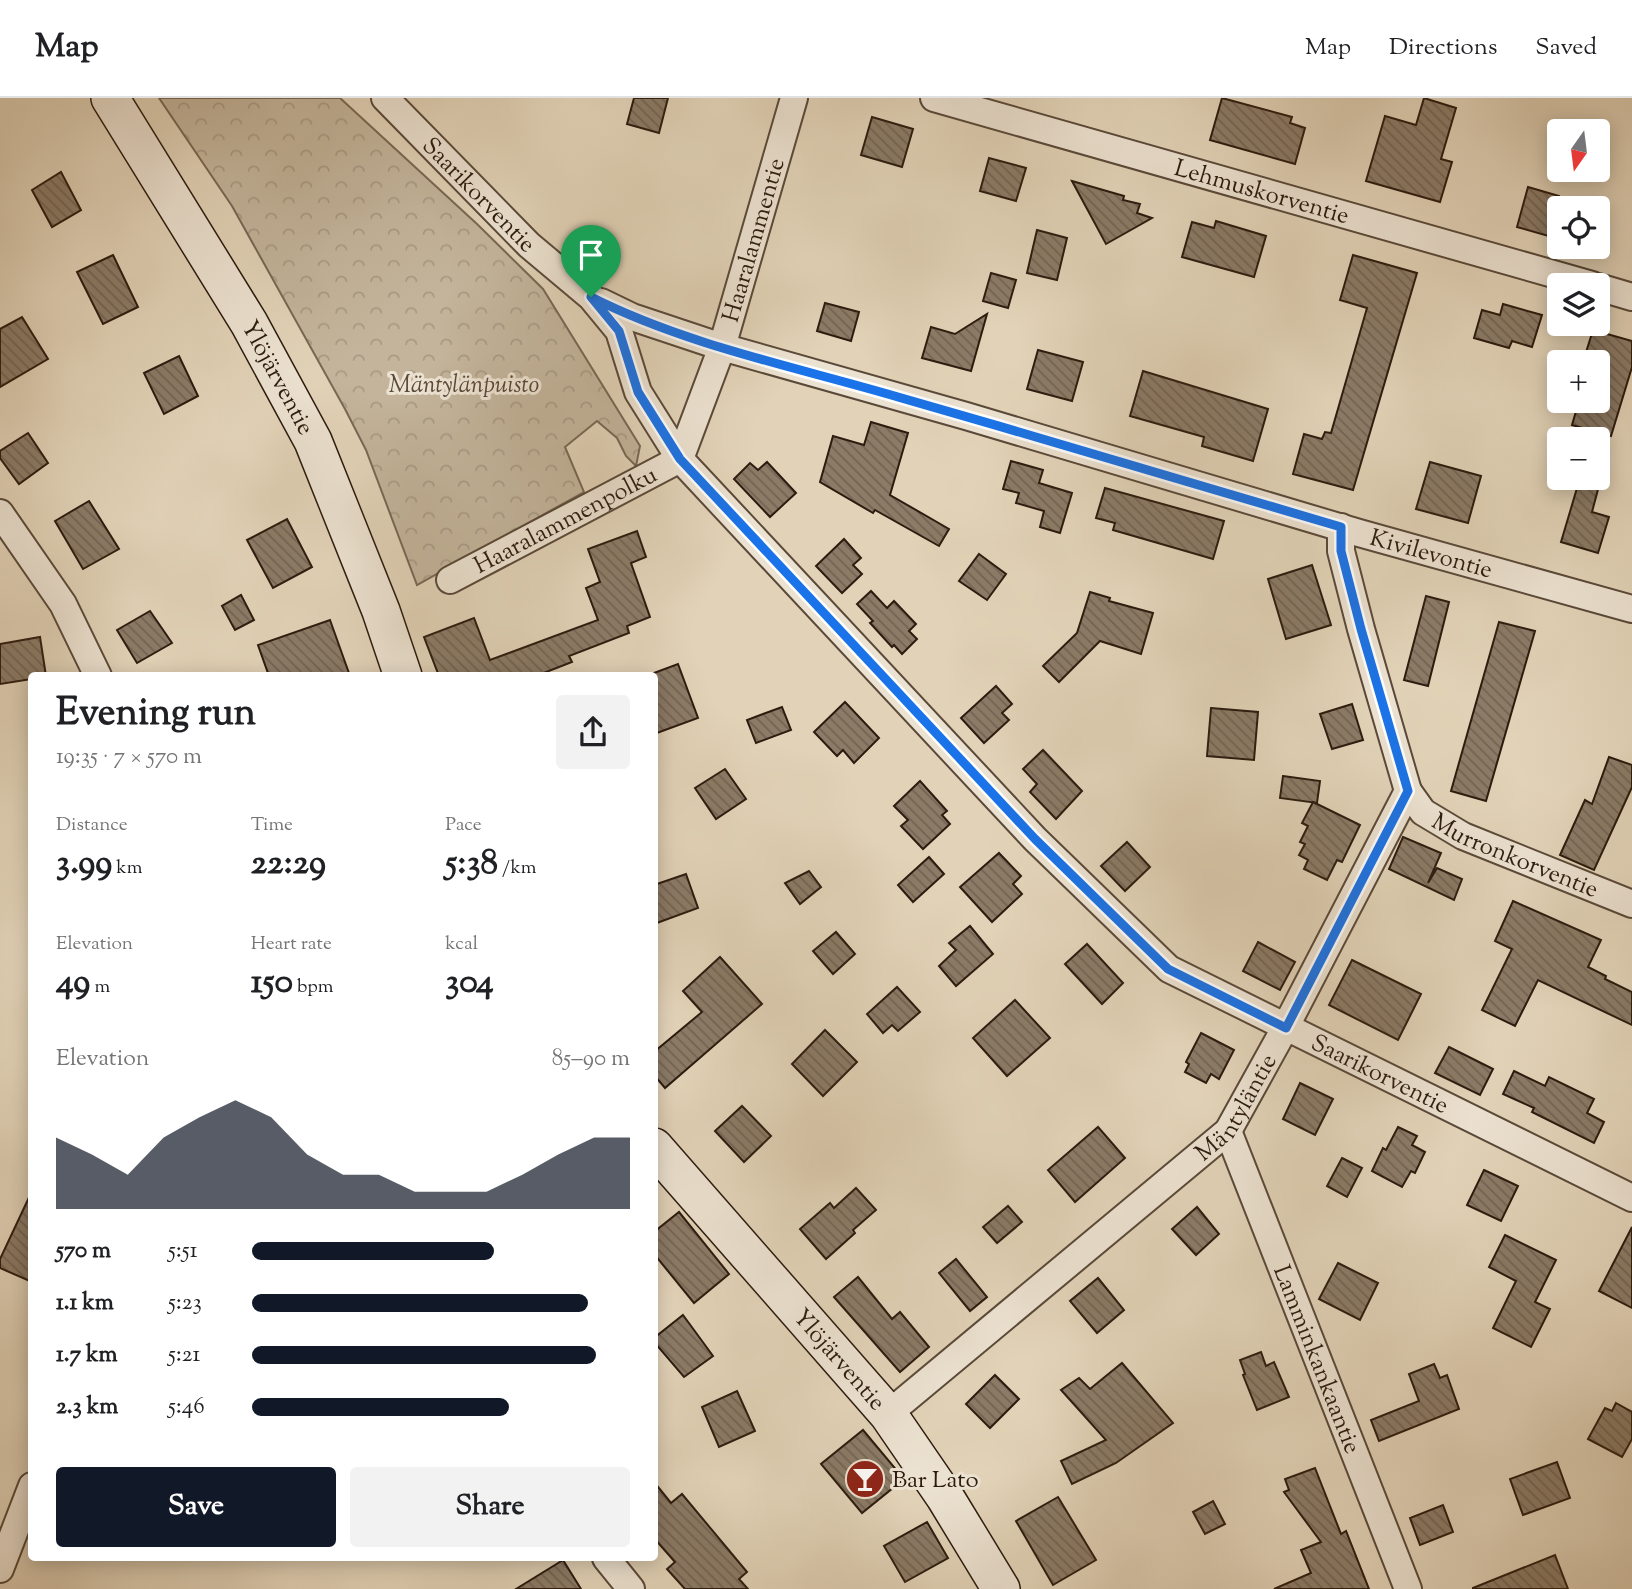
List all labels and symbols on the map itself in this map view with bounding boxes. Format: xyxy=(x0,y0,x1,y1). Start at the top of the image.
north arrow xyxy=(1547,119,1610,182)
street label: Saarikorventie xyxy=(413,130,543,261)
street label: Lehmuskorventie xyxy=(1170,152,1353,234)
street label: Haaralammentie xyxy=(715,154,795,327)
pin xyxy=(561,225,621,297)
street label: Ylöjärventie xyxy=(232,315,322,442)
park label: Mäntylänpuisto xyxy=(389,369,539,403)
street label: Haaralammenpolku xyxy=(468,459,664,584)
street label: Kivilevontie xyxy=(1366,522,1496,588)
street label: Murronkorventie xyxy=(1424,806,1603,908)
street label: Saarikorventie xyxy=(1305,1027,1454,1124)
street label: Mäntyläntie xyxy=(1189,1048,1286,1170)
street label: Lamminkankaantie xyxy=(1263,1260,1368,1459)
street label: Ylöjärventie xyxy=(784,1302,893,1419)
bar icon: Bar Lato xyxy=(844,1458,886,1500)
place label: Bar Lato xyxy=(892,1464,979,1498)

